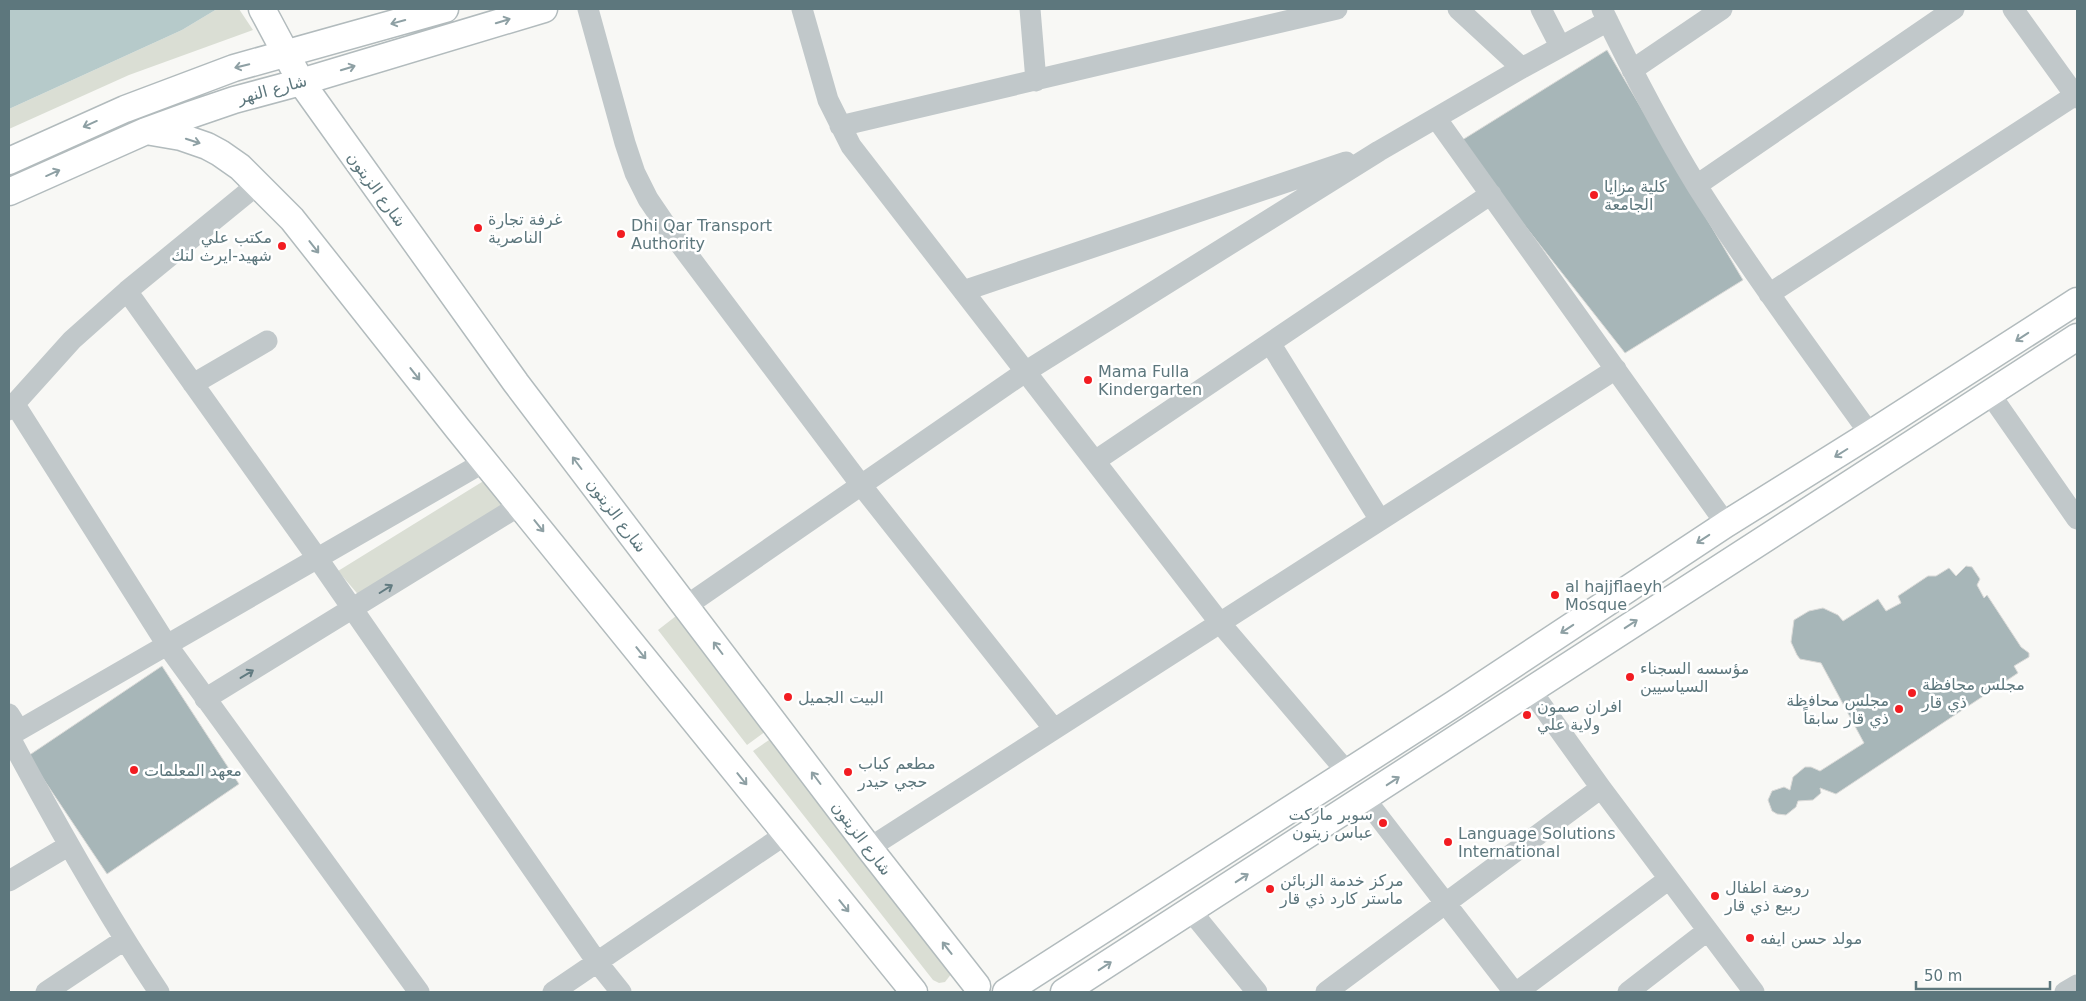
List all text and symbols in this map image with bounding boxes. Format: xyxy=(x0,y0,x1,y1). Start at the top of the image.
one-way arrow xyxy=(495,16,511,26)
one-way arrow xyxy=(391,17,407,27)
one-way arrow xyxy=(234,62,250,71)
one-way arrow xyxy=(339,62,355,72)
street label: شارع النهر xyxy=(234,71,309,109)
one-way arrow xyxy=(83,120,98,130)
one-way arrow xyxy=(185,137,201,146)
street label: شارع الزيتون xyxy=(342,148,410,231)
one-way arrow xyxy=(45,167,60,177)
place label: كلية مزايا الجامعة xyxy=(1604,177,1667,214)
marker: كلية مزايا الجامعة xyxy=(1588,189,1600,201)
place label: غرفة تجارة الناصرية xyxy=(488,210,562,248)
place label: Dhi Qar Transport Authority xyxy=(631,216,772,253)
marker: غرفة تجارة الناصرية xyxy=(472,222,484,234)
place label: مكتب علي شهيد-ايرث لنك xyxy=(171,228,272,266)
marker: Dhi Qar Transport Authority xyxy=(615,228,627,240)
marker: مكتب علي شهيد-ايرث لنك xyxy=(276,240,288,252)
one-way arrow xyxy=(308,240,319,253)
one-way arrow xyxy=(2015,332,2029,342)
place label: Mama Fulla Kindergarten xyxy=(1098,362,1202,399)
one-way arrow xyxy=(409,367,420,380)
marker: Mama Fulla Kindergarten xyxy=(1082,374,1094,386)
one-way arrow xyxy=(1834,448,1848,458)
one-way arrow xyxy=(572,456,582,470)
street label: شارع الزيتون xyxy=(582,474,651,557)
one-way arrow xyxy=(533,519,544,532)
one-way arrow xyxy=(1696,534,1710,544)
place label: al hajjflaeyh Mosque xyxy=(1565,577,1663,614)
one-way arrow xyxy=(378,583,392,593)
marker: al hajjflaeyh Mosque xyxy=(1549,589,1561,601)
one-way arrow xyxy=(1624,619,1638,629)
one-way arrow xyxy=(1561,624,1575,634)
one-way arrow xyxy=(713,641,723,655)
one-way arrow xyxy=(635,646,646,659)
place label: مؤسسه السجناء السياسيين xyxy=(1640,659,1749,697)
one-way arrow xyxy=(240,668,254,678)
marker: مؤسسه السجناء السياسيين xyxy=(1624,671,1636,683)
place label: مجلس محافظة ذي قار xyxy=(1921,675,2025,713)
marker: مجلس محافظة ذي قار xyxy=(1906,687,1918,699)
place label: البيت الجميل xyxy=(798,688,884,707)
marker: البيت الجميل xyxy=(782,691,794,703)
place label: مجلس محافظة ذي قار سابقاً xyxy=(1786,691,1889,729)
place label: افران صمون ولاية علي xyxy=(1537,697,1622,735)
marker: مجلس محافظة ذي قار سابقاً xyxy=(1893,703,1905,715)
marker: افران صمون ولاية علي xyxy=(1521,709,1533,721)
place label: مطعم كباب حجي حيدر xyxy=(857,754,936,792)
place label: معهد المعلمات xyxy=(144,761,242,781)
marker: معهد المعلمات xyxy=(128,764,140,776)
marker: مطعم كباب حجي حيدر xyxy=(842,766,854,778)
one-way arrow xyxy=(811,771,821,785)
one-way arrow xyxy=(737,773,748,786)
one-way arrow xyxy=(1386,775,1400,786)
street label: شارع الزيتون xyxy=(827,797,896,880)
place label: سوبر ماركت عباس زيتون xyxy=(1288,805,1373,843)
marker: سوبر ماركت عباس زيتون xyxy=(1377,817,1389,829)
place label: Language Solutions International xyxy=(1458,824,1616,861)
marker: Language Solutions International xyxy=(1442,836,1454,848)
place label: مركز خدمة الزبائن ماستر كارد ذي قار xyxy=(1279,871,1404,909)
one-way arrow xyxy=(1235,873,1249,883)
place label: روضة اطفال ربيع ذي قار xyxy=(1724,878,1809,916)
marker: مركز خدمة الزبائن ماستر كارد ذي قار xyxy=(1264,883,1276,895)
marker: روضة اطفال ربيع ذي قار xyxy=(1709,890,1721,902)
one-way arrow xyxy=(839,899,850,912)
place label: مولد حسن ايفه xyxy=(1760,929,1862,949)
marker: مولد حسن ايفه xyxy=(1744,932,1756,944)
one-way arrow xyxy=(942,942,953,955)
scale bar xyxy=(1916,958,2050,990)
one-way arrow xyxy=(1098,961,1112,971)
text: 50 m xyxy=(1924,967,1962,985)

